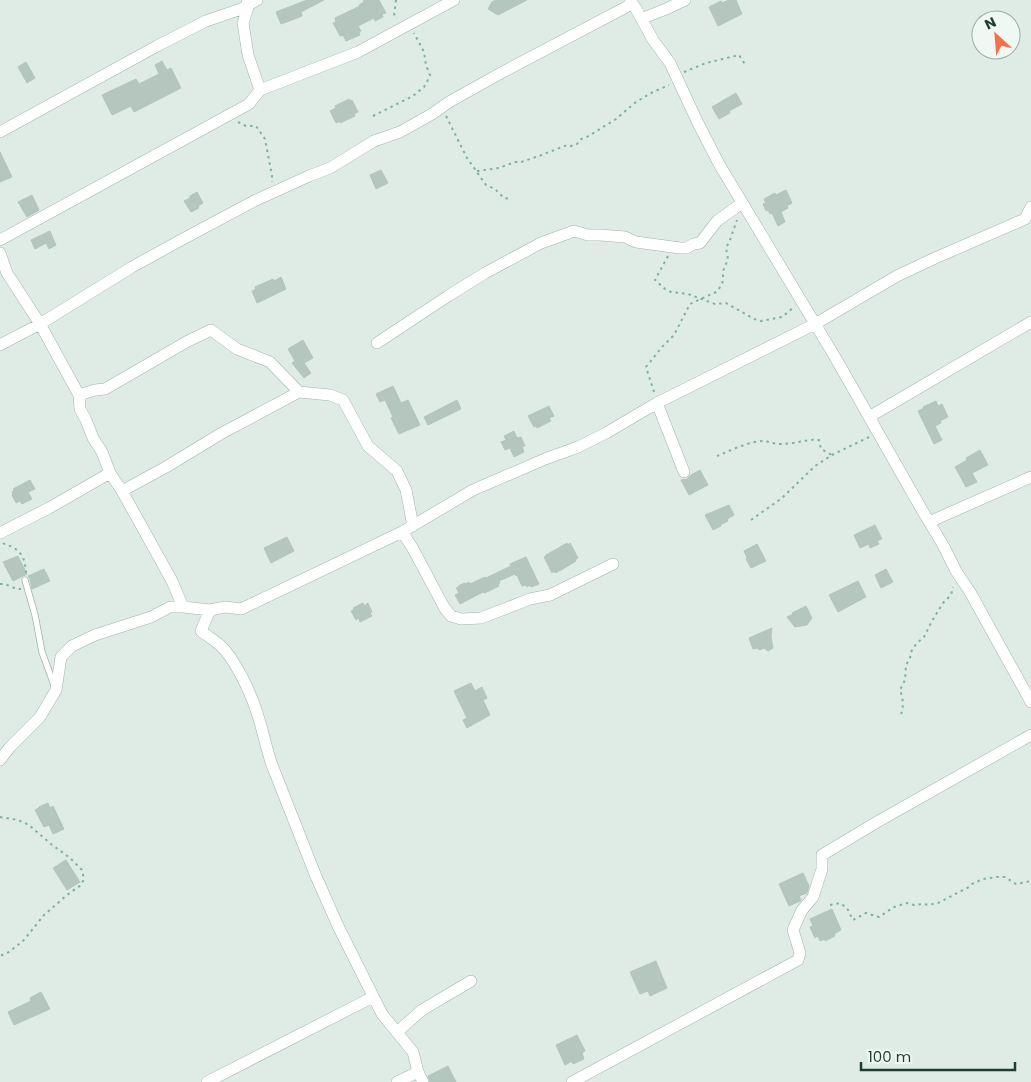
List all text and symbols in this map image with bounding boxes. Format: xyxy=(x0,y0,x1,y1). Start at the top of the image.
north arrow xyxy=(971,10,1021,60)
text: N xyxy=(981,12,999,35)
scale bar xyxy=(861,1040,1015,1072)
text: 100 m xyxy=(868,1046,911,1067)

